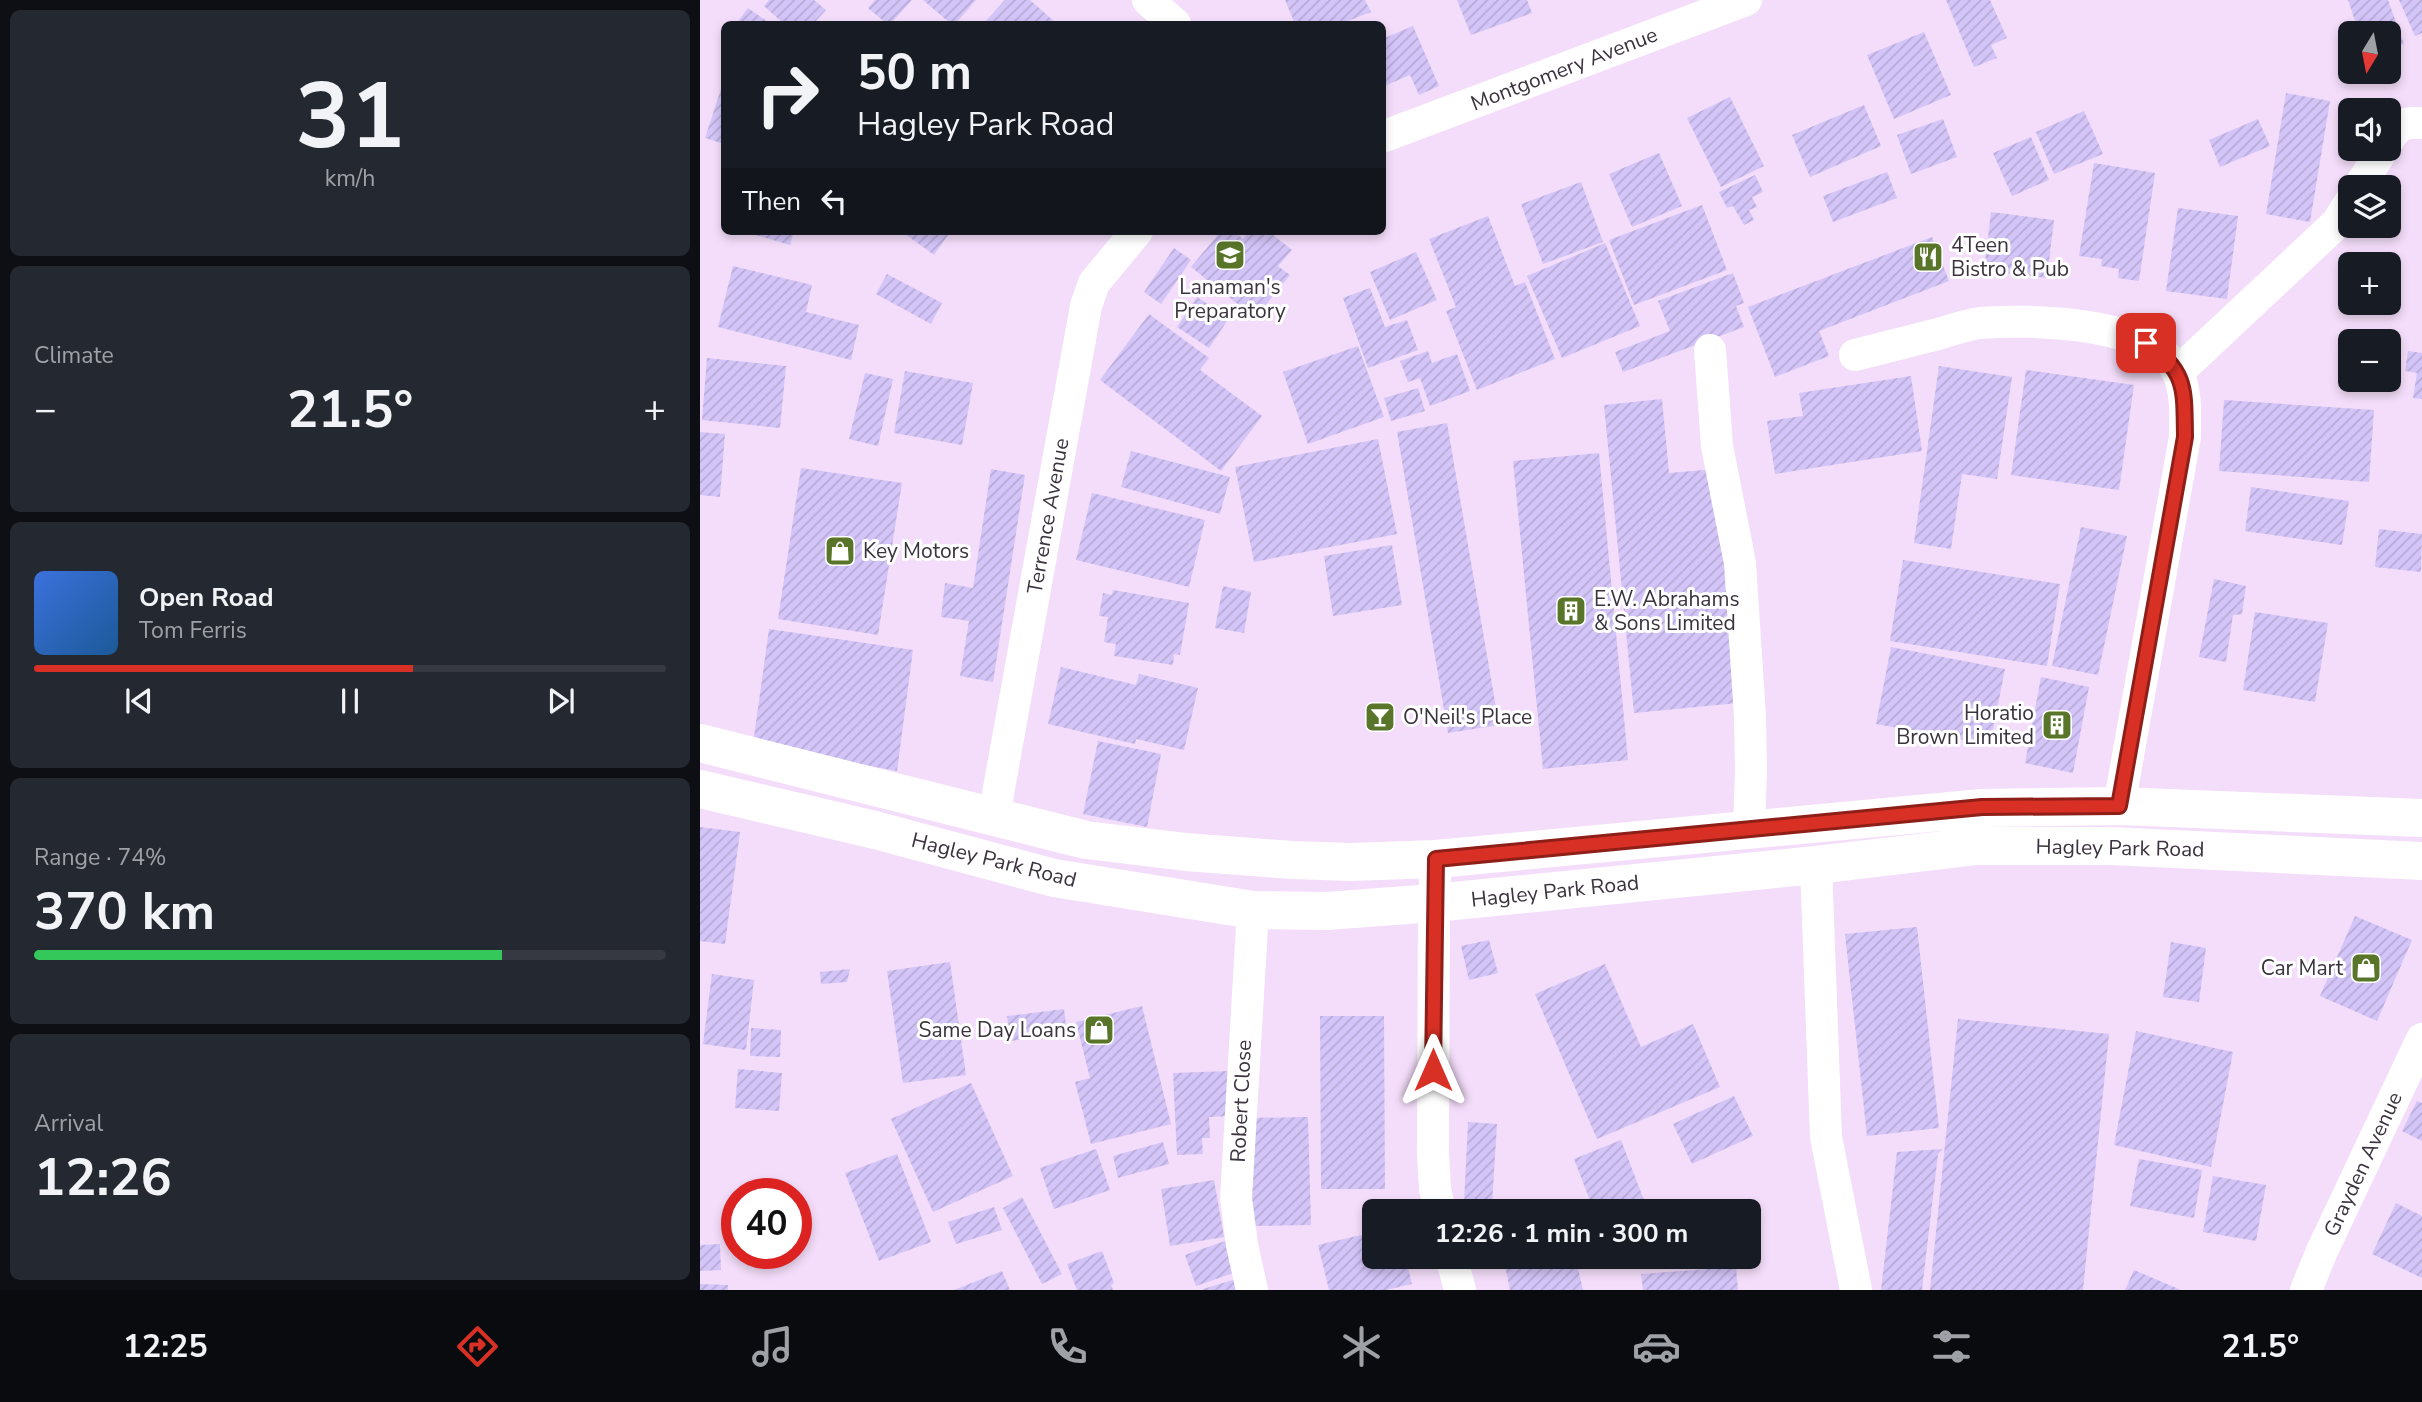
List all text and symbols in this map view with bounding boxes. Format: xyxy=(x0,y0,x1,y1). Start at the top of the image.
street label: Montgomery Avenue xyxy=(1467,20,1661,118)
north arrow xyxy=(2338,21,2401,84)
map controls xyxy=(2338,21,2401,392)
text: 50 m xyxy=(857,39,972,106)
icon: right xyxy=(742,49,833,140)
text: 31 xyxy=(295,55,405,179)
button: sound xyxy=(2338,98,2401,161)
text: Hagley Park Road xyxy=(857,103,1114,146)
text: km/h xyxy=(325,163,375,194)
button: layers xyxy=(2338,175,2401,238)
icon: left xyxy=(815,182,853,220)
text: Then xyxy=(742,184,801,219)
place label: 4Teen Bistro & Pub xyxy=(1951,231,2069,283)
school or university icon: Lanaman's Preparatory xyxy=(1213,238,1247,272)
restaurant icon: 4Teen Bistro & Pub xyxy=(1911,240,1945,274)
button: + xyxy=(2338,252,2401,315)
place label: Lanaman's Preparatory xyxy=(1174,273,1286,325)
pin xyxy=(2116,313,2176,373)
icon: arrive xyxy=(2127,324,2165,362)
button: − xyxy=(2338,329,2401,392)
text: Climate xyxy=(34,340,114,371)
text: 21.5° xyxy=(287,374,413,445)
text: − xyxy=(34,384,57,435)
text: + xyxy=(643,384,666,435)
street label: Terrence Avenue xyxy=(1021,436,1075,596)
shop icon: Key Motors xyxy=(823,534,857,568)
place label: Key Motors xyxy=(863,537,969,565)
text: Open Road xyxy=(139,580,274,615)
place label: E.W. Abrahams & Sons Limited xyxy=(1594,585,1740,637)
building icon: E.W. Abrahams & Sons Limited xyxy=(1554,594,1588,628)
text: Tom Ferris xyxy=(139,615,247,646)
icon: previous xyxy=(120,682,158,720)
icon: pause xyxy=(331,682,369,720)
icon: next xyxy=(542,682,580,720)
place label: Horatio Brown Limited xyxy=(1896,699,2034,751)
bar icon: O'Neil's Place xyxy=(1363,700,1397,734)
place label: O'Neil's Place xyxy=(1403,703,1532,731)
building icon: Horatio Brown Limited xyxy=(2040,708,2074,742)
street label: Hagley Park Road xyxy=(909,826,1079,894)
street label: Hagley Park Road xyxy=(2035,833,2205,863)
text: Range · 74% xyxy=(34,842,166,873)
street label: Hagley Park Road xyxy=(1470,868,1640,914)
text: 370 km xyxy=(34,876,215,947)
shop icon: Car Mart xyxy=(2349,951,2383,985)
place label: Car Mart xyxy=(2261,954,2344,982)
shop icon: Same Day Loans xyxy=(1082,1013,1116,1047)
place label: Same Day Loans xyxy=(918,1016,1076,1044)
position arrow xyxy=(1396,1033,1470,1107)
street label: Robert Close xyxy=(1224,1039,1258,1163)
street label: Grayden Avenue xyxy=(2317,1087,2409,1241)
text: Arrival xyxy=(34,1108,103,1139)
text: 12:26 xyxy=(34,1142,172,1213)
speed limit sign: 40 xyxy=(721,1178,812,1269)
text: 12:26 · 1 min · 300 m xyxy=(1435,1216,1688,1251)
icon: directions xyxy=(453,1322,502,1371)
icon: music xyxy=(748,1322,797,1371)
icon: phone xyxy=(1043,1322,1092,1371)
icon: climate xyxy=(1337,1322,1386,1371)
icon: car xyxy=(1632,1322,1681,1371)
icon: filters xyxy=(1927,1322,1976,1371)
text: 12:25 xyxy=(123,1325,208,1368)
text: 21.5° xyxy=(2221,1325,2299,1368)

